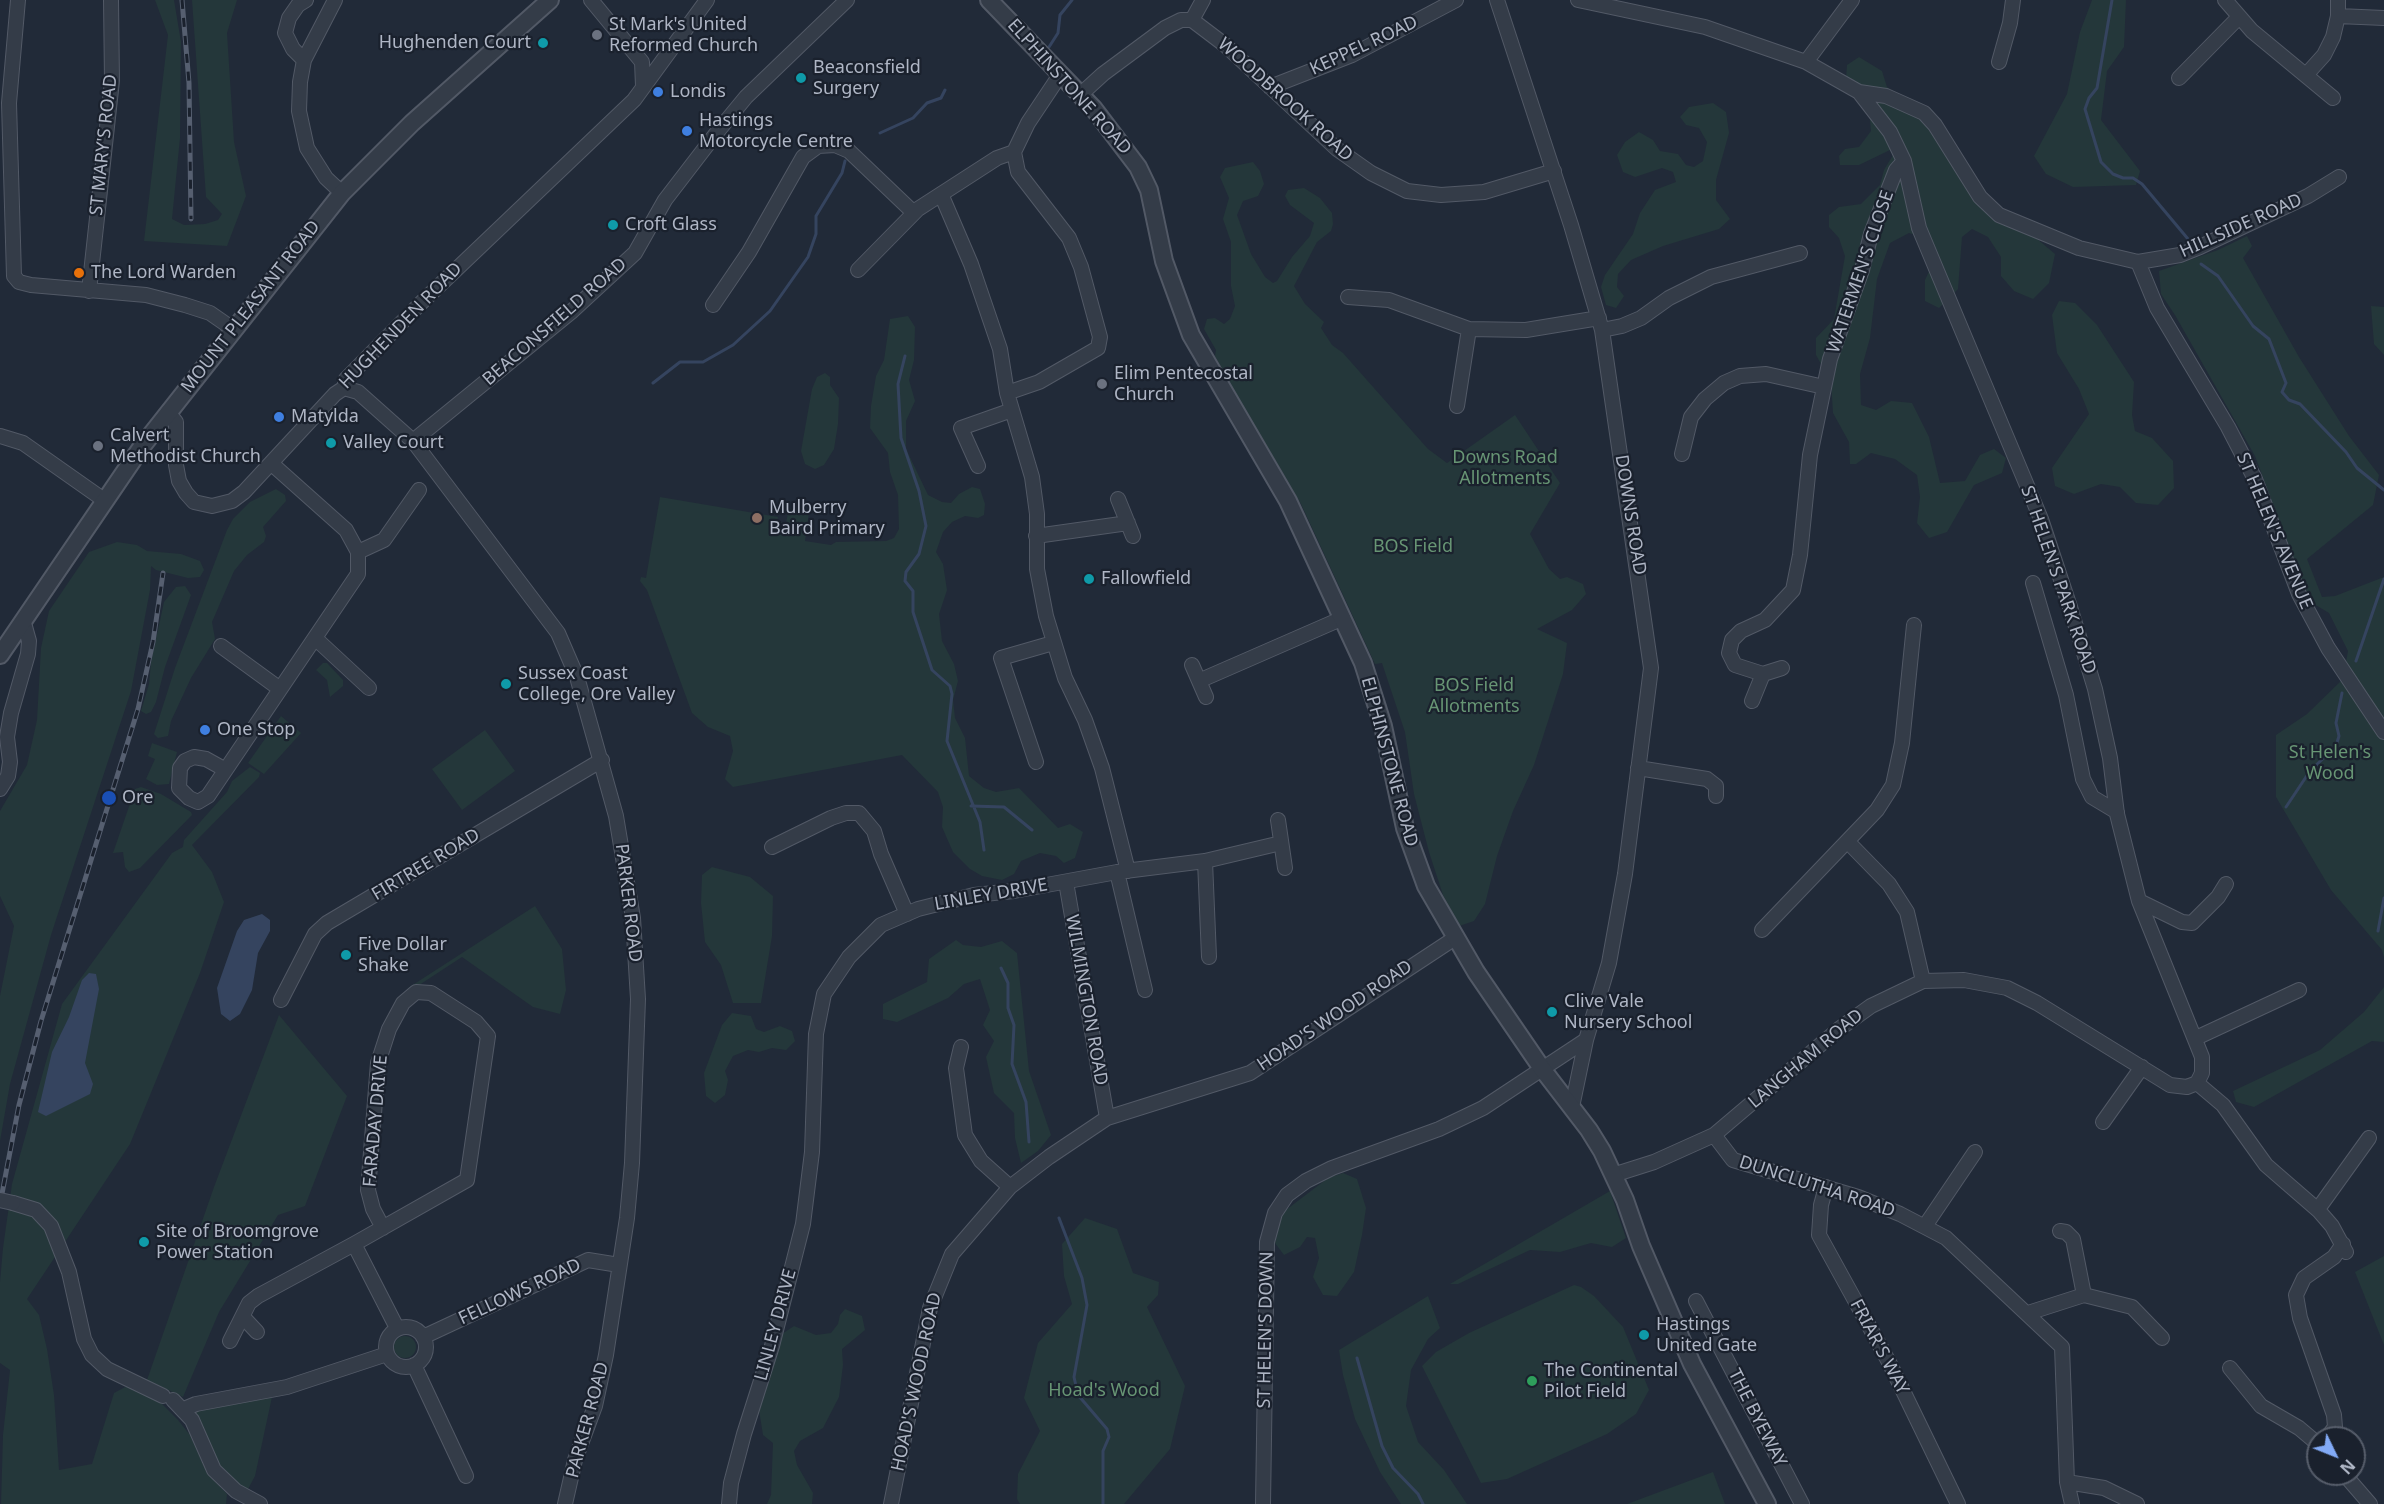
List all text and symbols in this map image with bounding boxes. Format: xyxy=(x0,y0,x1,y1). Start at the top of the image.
street label: KEPPEL ROAD xyxy=(1307,12,1421,80)
place label: St Mark's United Reformed Church xyxy=(609,14,758,57)
street label: ELPHINSTONE ROAD xyxy=(1002,15,1136,159)
marker: St Mark's United Reformed Church xyxy=(590,28,604,42)
place label: Hughenden Court xyxy=(379,32,531,54)
street label: WOODBROOK ROAD xyxy=(1213,34,1357,166)
marker: Hughenden Court xyxy=(536,36,550,50)
place label: Beaconsfield Surgery xyxy=(813,57,921,100)
marker: Beaconsfield Surgery xyxy=(794,71,808,85)
street label: ST MARY'S ROAD xyxy=(86,73,122,217)
place label: Londis xyxy=(670,81,726,103)
marker: Londis xyxy=(651,85,665,99)
place label: Hastings Motorcycle Centre xyxy=(699,110,853,152)
marker: Hastings Motorcycle Centre xyxy=(680,124,694,138)
street label: WATERMEN'S CLOSE xyxy=(1823,188,1899,356)
street label: HILLSIDE ROAD xyxy=(2176,189,2306,263)
place label: Croft Glass xyxy=(625,214,717,236)
street label: MOUNT PLEASANT ROAD xyxy=(177,216,325,398)
marker: Croft Glass xyxy=(606,218,620,232)
street label: BEACONSFIELD ROAD xyxy=(479,254,631,390)
street label: HUGHENDEN ROAD xyxy=(335,258,467,394)
place label: The Lord Warden xyxy=(91,262,236,284)
marker: The Lord Warden xyxy=(72,266,86,280)
place label: Elim Pentecostal Church xyxy=(1114,363,1253,406)
marker: Elim Pentecostal Church xyxy=(1095,377,1109,391)
place label: Matylda xyxy=(291,406,359,428)
marker: Matylda xyxy=(272,410,286,424)
place label: Calvert Methodist Church xyxy=(110,425,261,468)
place label: Valley Court xyxy=(343,432,444,454)
marker: Valley Court xyxy=(324,436,338,450)
marker: Calvert Methodist Church xyxy=(91,439,105,453)
park label: Downs Road Allotments xyxy=(1452,447,1558,490)
street label: ST HELEN'S AVENUE xyxy=(2231,449,2317,613)
street label: DOWNS ROAD xyxy=(1610,453,1650,577)
street label: ST HELEN'S PARK ROAD xyxy=(2016,483,2100,677)
place label: Mulberry Baird Primary xyxy=(769,497,885,540)
marker: Mulberry Baird Primary xyxy=(750,511,764,525)
park label: BOS Field xyxy=(1373,536,1453,558)
place label: Fallowfield xyxy=(1101,568,1191,590)
marker: Fallowfield xyxy=(1082,572,1096,586)
place label: Sussex Coast College, Ore Valley xyxy=(518,663,675,706)
street label: ELPHINSTONE ROAD xyxy=(1356,675,1422,849)
park label: BOS Field Allotments xyxy=(1428,675,1520,718)
marker: Sussex Coast College, Ore Valley xyxy=(499,677,513,691)
place label: One Stop xyxy=(217,719,295,741)
marker: One Stop xyxy=(198,723,212,737)
park label: St Helen's Wood xyxy=(2289,742,2371,784)
place label: Ore xyxy=(122,787,153,809)
marker: Ore xyxy=(100,789,118,807)
street label: FIRTREE ROAD xyxy=(368,824,484,906)
street label: PARKER ROAD xyxy=(610,843,646,963)
street label: LINLEY DRIVE xyxy=(933,874,1049,916)
street label: WILMINGTON ROAD xyxy=(1060,913,1112,1087)
place label: Five Dollar Shake xyxy=(358,934,447,976)
marker: Five Dollar Shake xyxy=(339,948,353,962)
street label: HOAD'S WOOD ROAD xyxy=(1253,956,1417,1076)
place label: Clive Vale Nursery School xyxy=(1564,991,1692,1034)
marker: Clive Vale Nursery School xyxy=(1545,1005,1559,1019)
street label: LANGHAM ROAD xyxy=(1744,1005,1868,1113)
street label: FARADAY DRIVE xyxy=(359,1054,393,1188)
street label: DUNCLUTHA ROAD xyxy=(1736,1152,1898,1222)
place label: Site of Broomgrove Power Station xyxy=(156,1221,319,1264)
marker: Site of Broomgrove Power Station xyxy=(137,1235,151,1249)
street label: ST HELEN'S DOWN xyxy=(1254,1251,1278,1409)
street label: FELLOWS ROAD xyxy=(455,1254,585,1330)
street label: LINLEY DRIVE xyxy=(751,1267,801,1383)
street label: HOAD'S WOOD ROAD xyxy=(887,1291,947,1473)
street label: FRIAR'S WAY xyxy=(1845,1296,1913,1398)
place label: Hastings United Gate xyxy=(1656,1314,1757,1356)
marker: Hastings United Gate xyxy=(1637,1328,1651,1342)
street label: PARKER ROAD xyxy=(562,1360,614,1480)
place label: The Continental Pilot Field xyxy=(1544,1360,1678,1402)
street label: THE BYEWAY xyxy=(1723,1366,1791,1470)
marker: The Continental Pilot Field xyxy=(1525,1374,1539,1388)
park label: Hoad's Wood xyxy=(1048,1380,1160,1402)
north arrow xyxy=(2306,1426,2366,1486)
text: N xyxy=(2335,1455,2360,1479)

